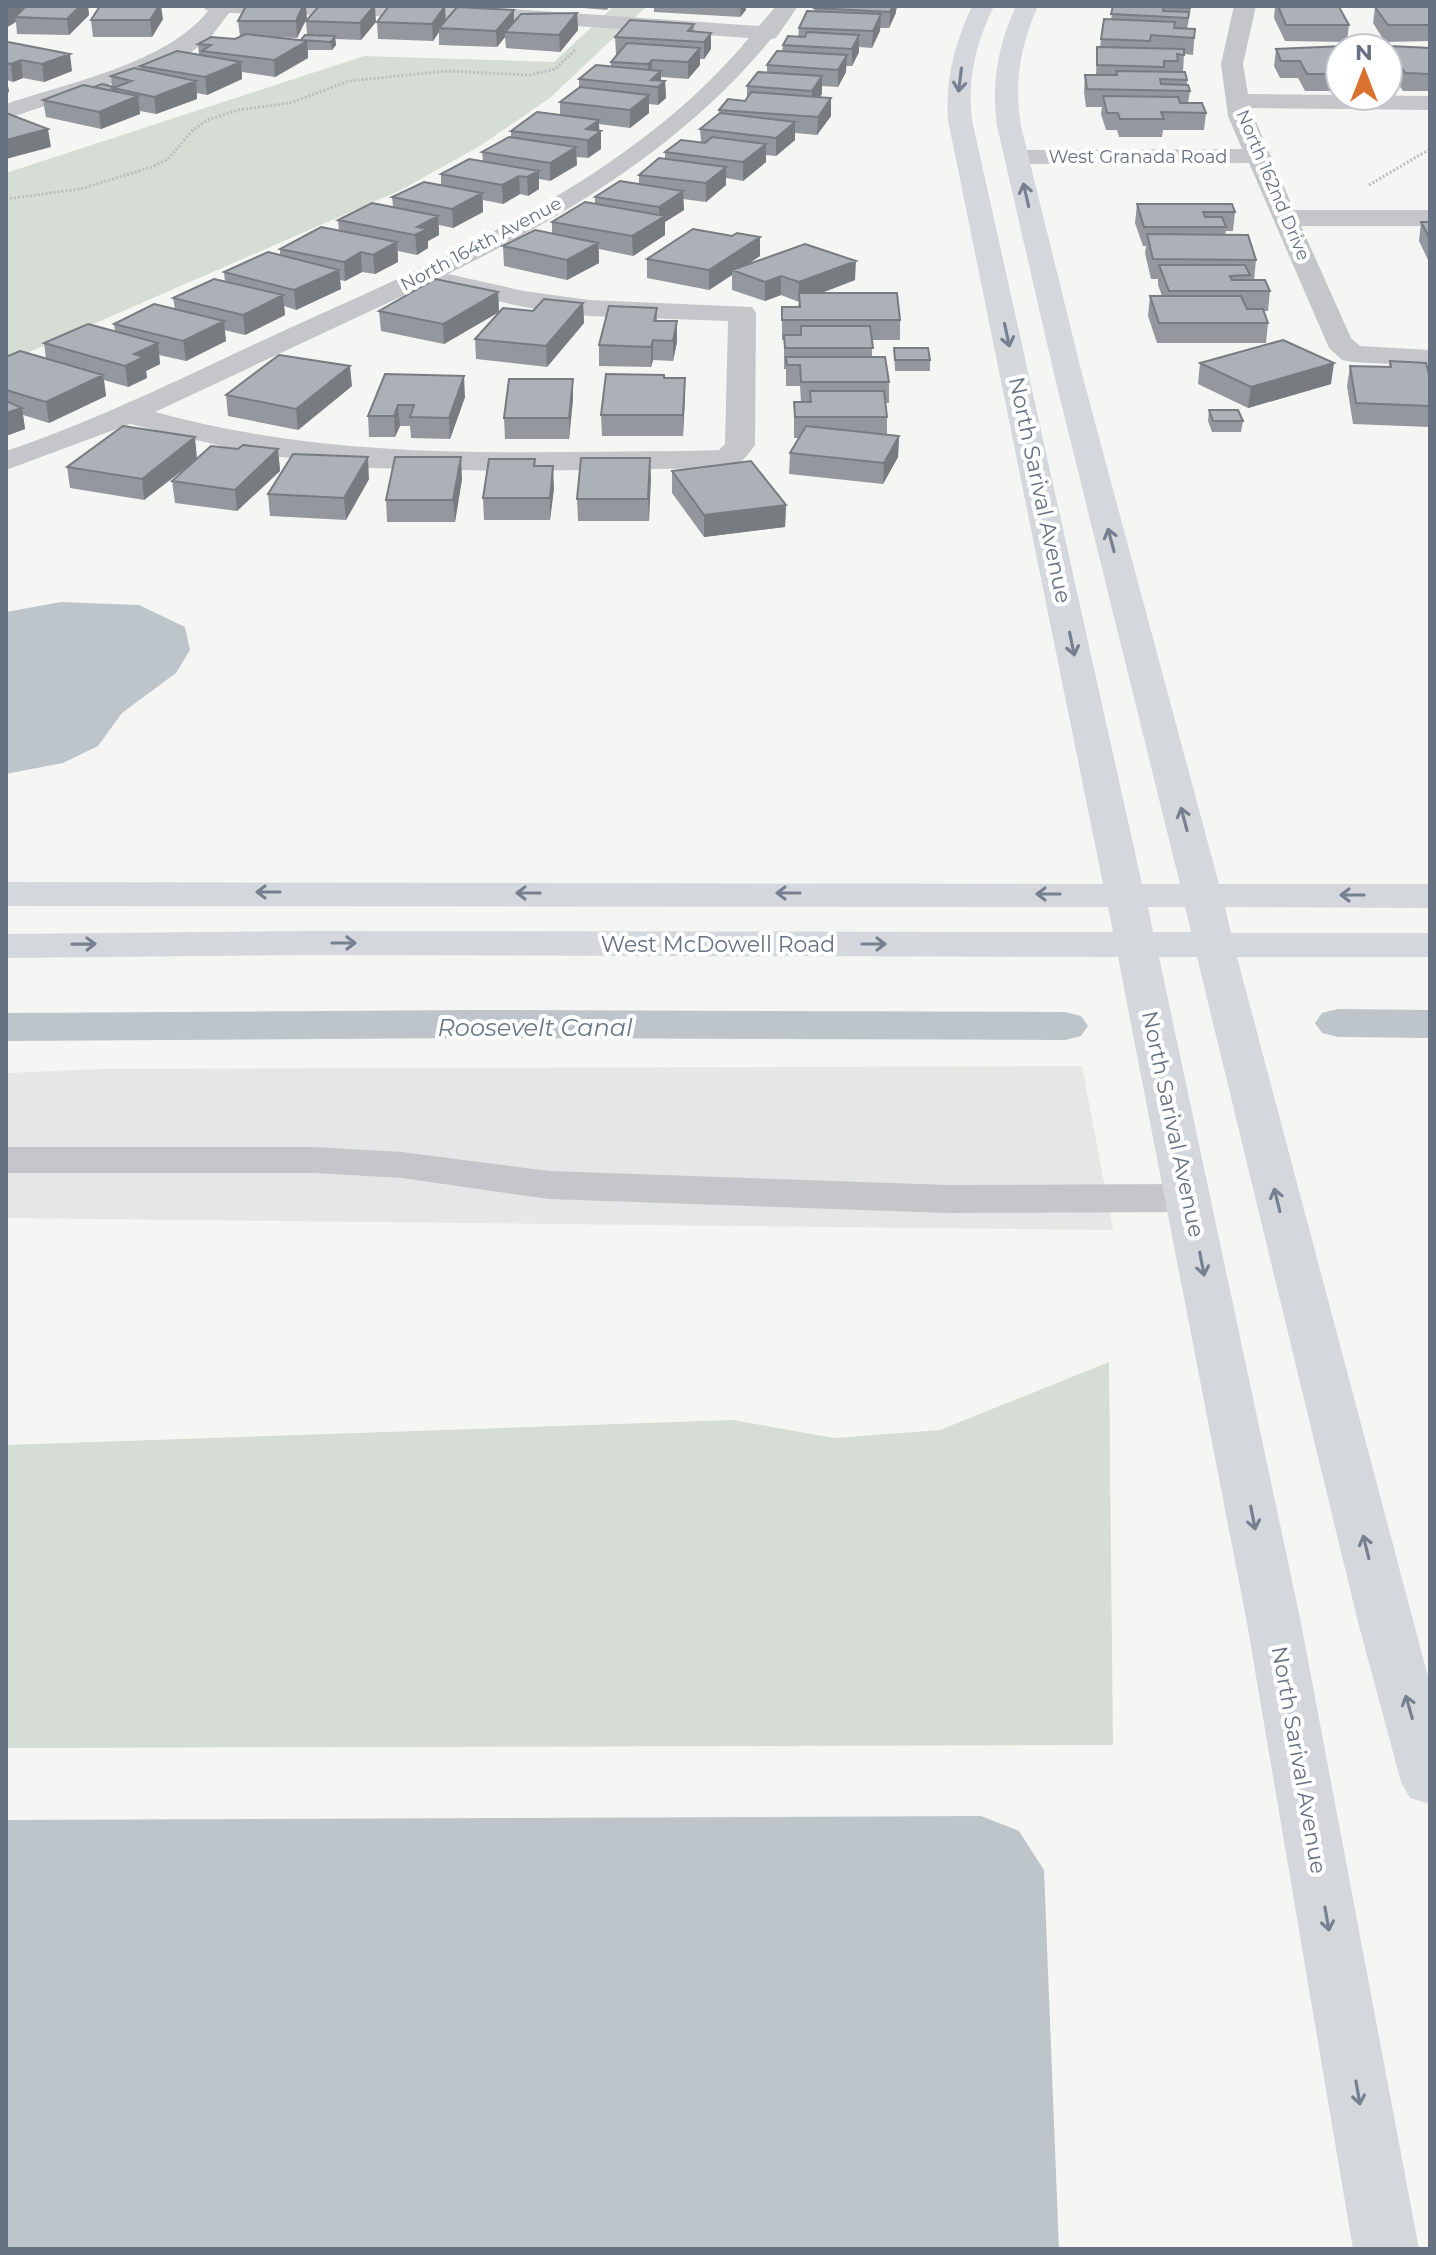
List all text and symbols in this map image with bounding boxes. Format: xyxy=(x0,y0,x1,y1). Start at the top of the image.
north arrow xyxy=(1324,32,1404,112)
text: N xyxy=(1355,39,1373,66)
one-way arrow xyxy=(952,67,967,92)
street label: North 162nd Drive xyxy=(1231,106,1315,264)
street label: West Granada Road xyxy=(1048,146,1228,168)
one-way arrow xyxy=(1018,183,1033,208)
street label: North 164th Avenue xyxy=(397,192,565,296)
one-way arrow xyxy=(1000,321,1015,347)
street label: North Sarival Avenue xyxy=(1003,374,1077,606)
one-way arrow xyxy=(1103,528,1118,554)
one-way arrow xyxy=(1066,630,1081,656)
one-way arrow xyxy=(1175,807,1190,832)
one-way arrow xyxy=(255,884,282,900)
one-way arrow xyxy=(515,885,542,901)
one-way arrow xyxy=(775,885,802,901)
one-way arrow xyxy=(1035,886,1062,902)
one-way arrow xyxy=(1339,887,1366,903)
street label: West McDowell Road xyxy=(601,931,835,958)
one-way arrow xyxy=(330,935,357,951)
one-way arrow xyxy=(70,936,97,952)
one-way arrow xyxy=(860,936,887,952)
street label: North Sarival Avenue xyxy=(1136,1008,1210,1240)
water label: Roosevelt Canal xyxy=(437,1013,633,1042)
one-way arrow xyxy=(1269,1188,1284,1214)
one-way arrow xyxy=(1195,1250,1210,1276)
one-way arrow xyxy=(1246,1505,1261,1531)
one-way arrow xyxy=(1357,1534,1372,1560)
street label: North Sarival Avenue xyxy=(1266,1644,1332,1876)
one-way arrow xyxy=(1401,1695,1415,1720)
one-way arrow xyxy=(1321,1906,1336,1931)
one-way arrow xyxy=(1352,2080,1367,2105)

